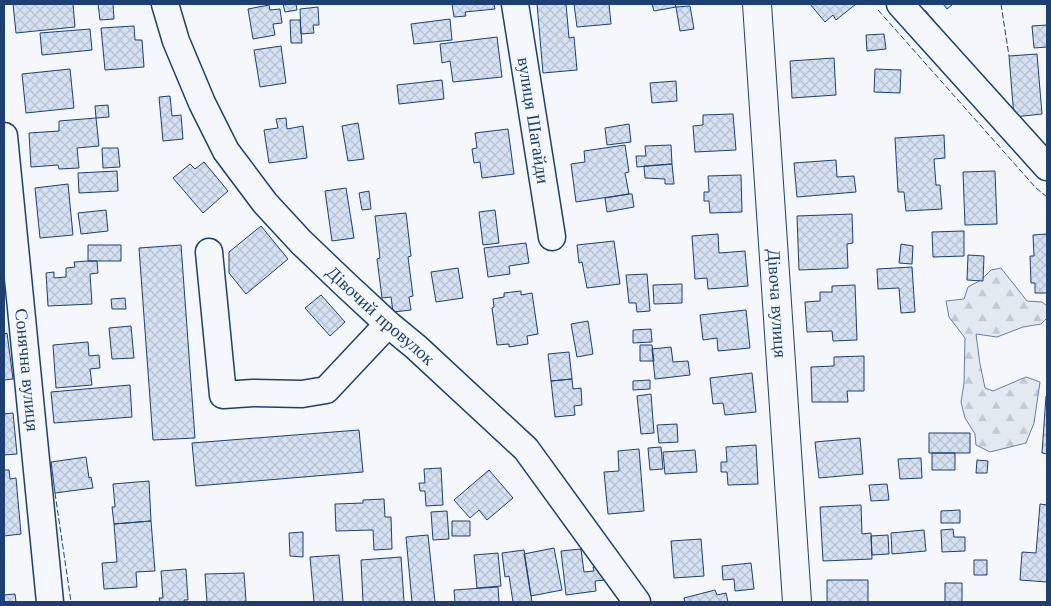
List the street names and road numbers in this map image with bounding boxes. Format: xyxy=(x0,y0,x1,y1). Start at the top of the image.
street label: вулиця Шагайди xyxy=(513,56,554,186)
street label: Дівоча вулиця xyxy=(762,248,792,359)
street label: Дівочий провулок xyxy=(322,261,440,370)
street label: Сонячна вулиця xyxy=(10,307,44,432)

